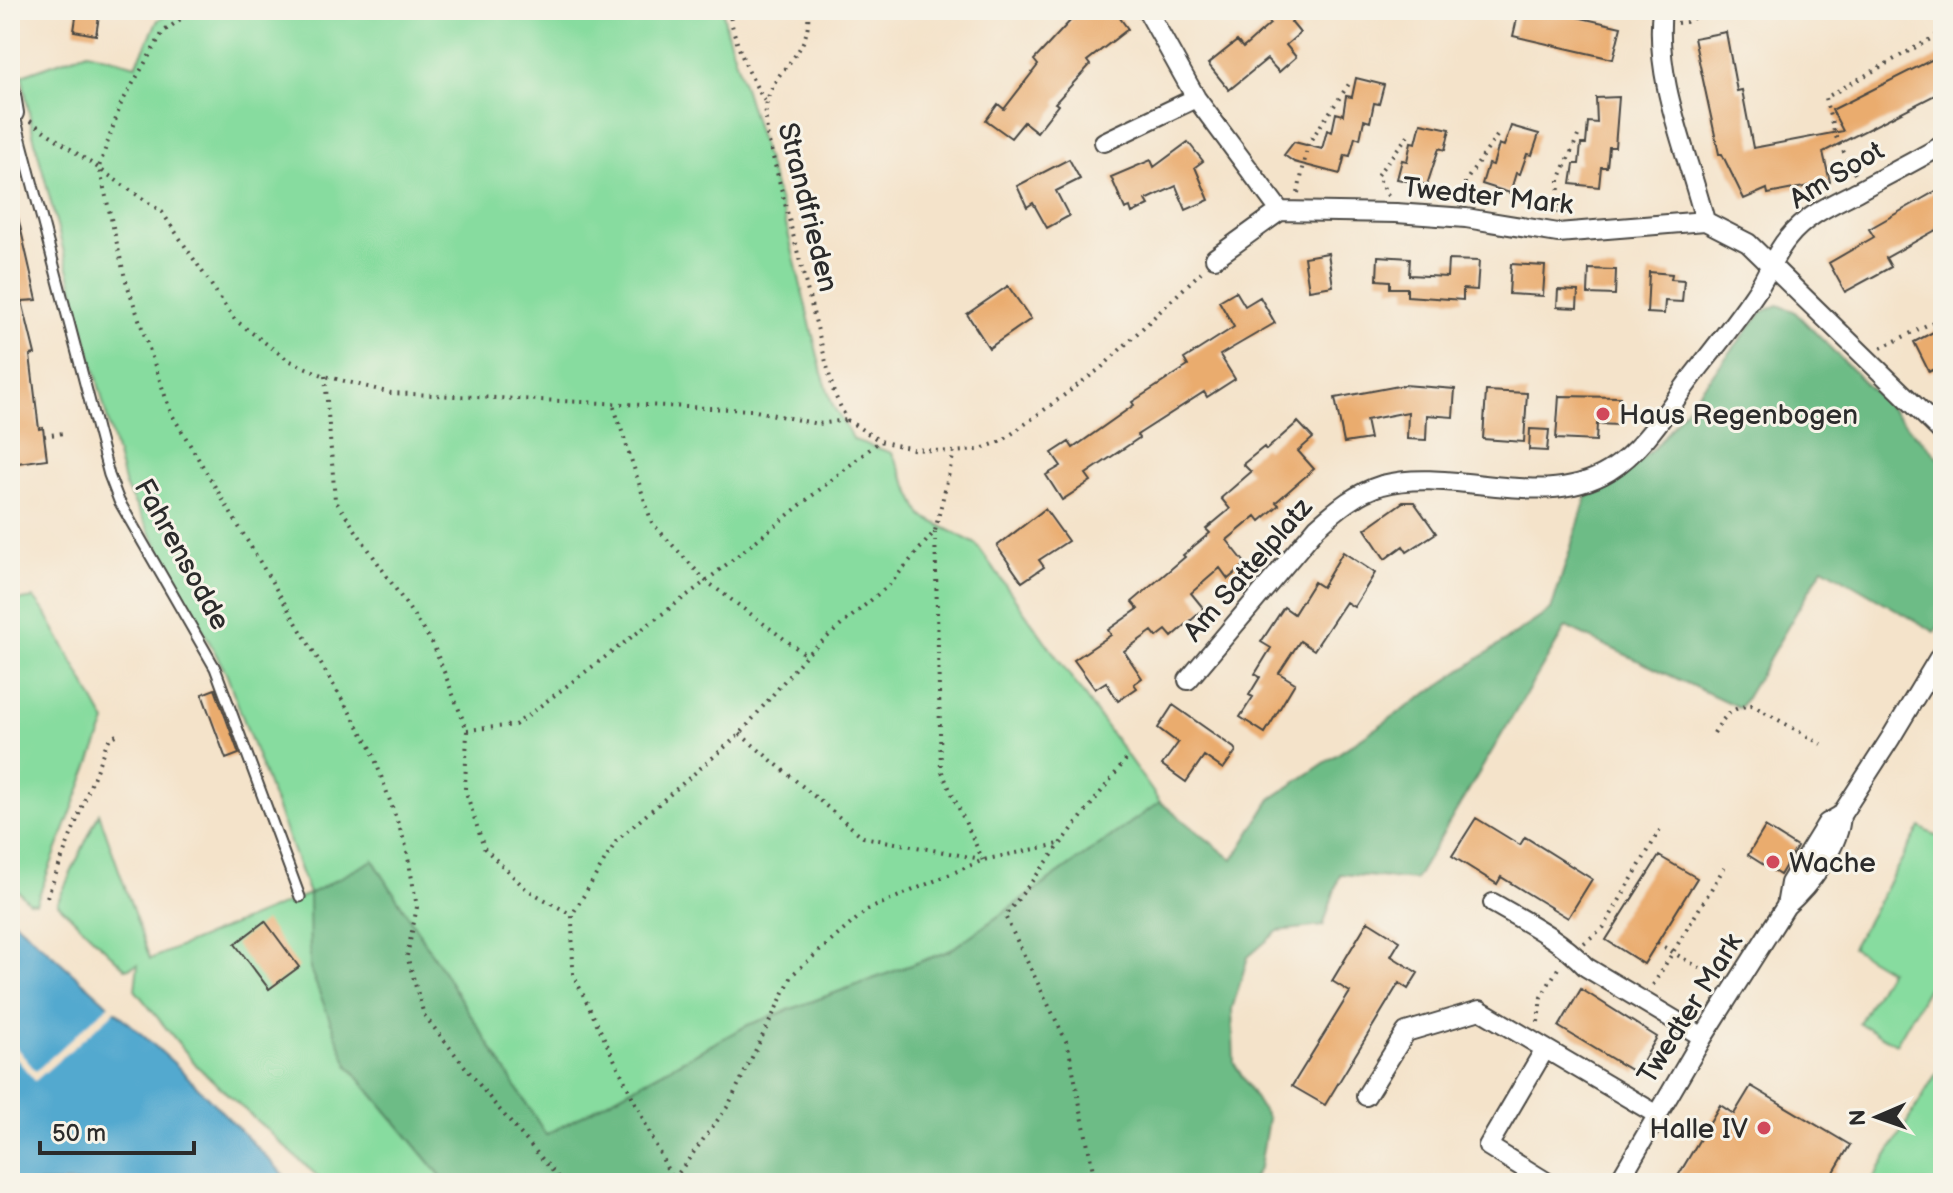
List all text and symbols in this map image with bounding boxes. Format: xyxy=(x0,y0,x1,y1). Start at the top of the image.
street label: Strandfrieden xyxy=(771,119,844,295)
street label: Am Soot xyxy=(1784,134,1890,216)
street label: Twedter Mark xyxy=(1401,171,1575,222)
place label: Haus Regenbogen xyxy=(1619,399,1858,432)
marker: Haus Regenbogen xyxy=(1594,405,1612,423)
street label: Fahrensodde xyxy=(127,473,237,636)
street label: Am Sattelplatz xyxy=(1177,491,1320,648)
place label: Wache xyxy=(1789,847,1876,880)
marker: Wache xyxy=(1764,853,1782,871)
street label: Twedter Mark xyxy=(1631,927,1750,1090)
north arrow xyxy=(1837,1077,1917,1157)
scale bar xyxy=(40,1105,194,1155)
text: N xyxy=(1845,1109,1872,1126)
place label: Halle IV xyxy=(1649,1113,1748,1146)
text: 50 m xyxy=(52,1119,106,1148)
marker: Halle IV xyxy=(1755,1119,1773,1137)

